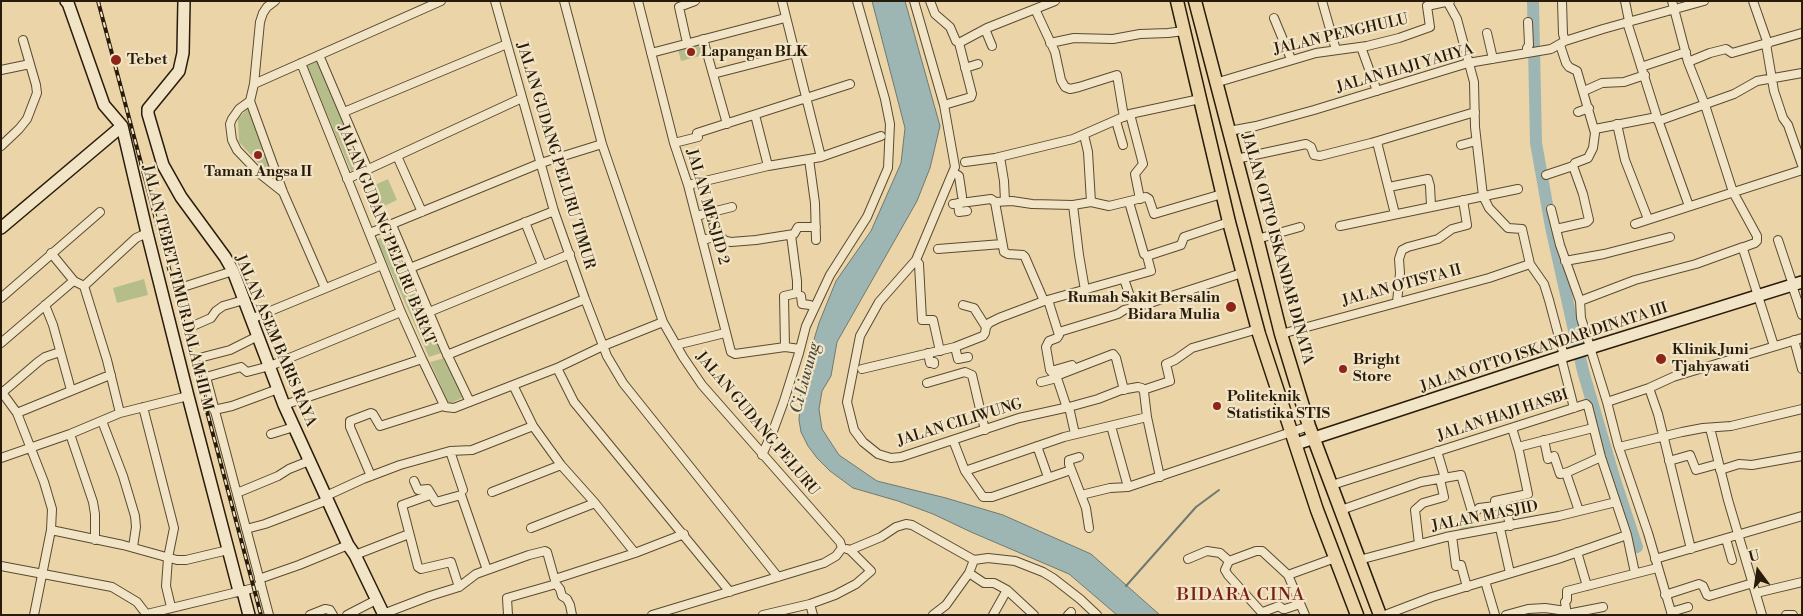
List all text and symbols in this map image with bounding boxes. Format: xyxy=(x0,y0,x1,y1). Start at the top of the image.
street label: JALAN PENGHULU xyxy=(1272,11,1410,59)
street label: JALAN GUDANG PELURU TIMUR xyxy=(512,40,598,272)
street label: JALAN HAJI YAHYA xyxy=(1334,41,1476,97)
place label: Lapangan BLK xyxy=(701,43,808,61)
marker: Lapangan BLK xyxy=(685,46,697,58)
place label: Tebet xyxy=(127,51,167,69)
marker: Tebet xyxy=(109,53,123,67)
street label: JALAN GUDANG PELURU BARAT xyxy=(333,122,439,348)
street label: JALAN OTTO ISKANDAR DINATA xyxy=(1237,131,1317,367)
street label: JALAN MESJID 2 xyxy=(682,147,732,267)
marker: Taman Angsa II xyxy=(252,149,264,161)
street label: JALAN TEBET TIMUR DALAM III M xyxy=(138,163,216,413)
place label: Taman Angsa II xyxy=(204,163,312,181)
street label: JALAN ASEM BARIS RAYA xyxy=(230,252,320,430)
street label: JALAN OTISTA II xyxy=(1340,261,1464,311)
place label: Rumah Sakit Bersalin Bidara Mulia xyxy=(1067,289,1220,324)
street label: JALAN OTTO ISKANDAR DINATA III xyxy=(1418,299,1670,397)
marker: Rumah Sakit Bersalin Bidara Mulia xyxy=(1224,300,1238,314)
water label: Ci Liwung xyxy=(787,340,825,416)
place label: Klinik Juni Tjahyawati xyxy=(1672,341,1749,376)
street label: JALAN GUDANG PELURU xyxy=(692,348,822,500)
place label: Bright Store xyxy=(1353,351,1400,386)
marker: Klinik Juni Tjahyawati xyxy=(1654,352,1668,366)
marker: Bright Store xyxy=(1337,363,1349,375)
street label: JALAN HAJI HASBI xyxy=(1435,386,1571,446)
place label: Politeknik Statistika STIS xyxy=(1227,388,1330,423)
street label: JALAN CILIWUNG xyxy=(895,395,1025,451)
marker: Politeknik Statistika STIS xyxy=(1211,400,1223,412)
street label: JALAN MASJID xyxy=(1430,498,1540,536)
north arrow xyxy=(1733,546,1783,596)
text: U xyxy=(1747,546,1762,566)
district label: BIDARA CINA xyxy=(1175,585,1307,607)

